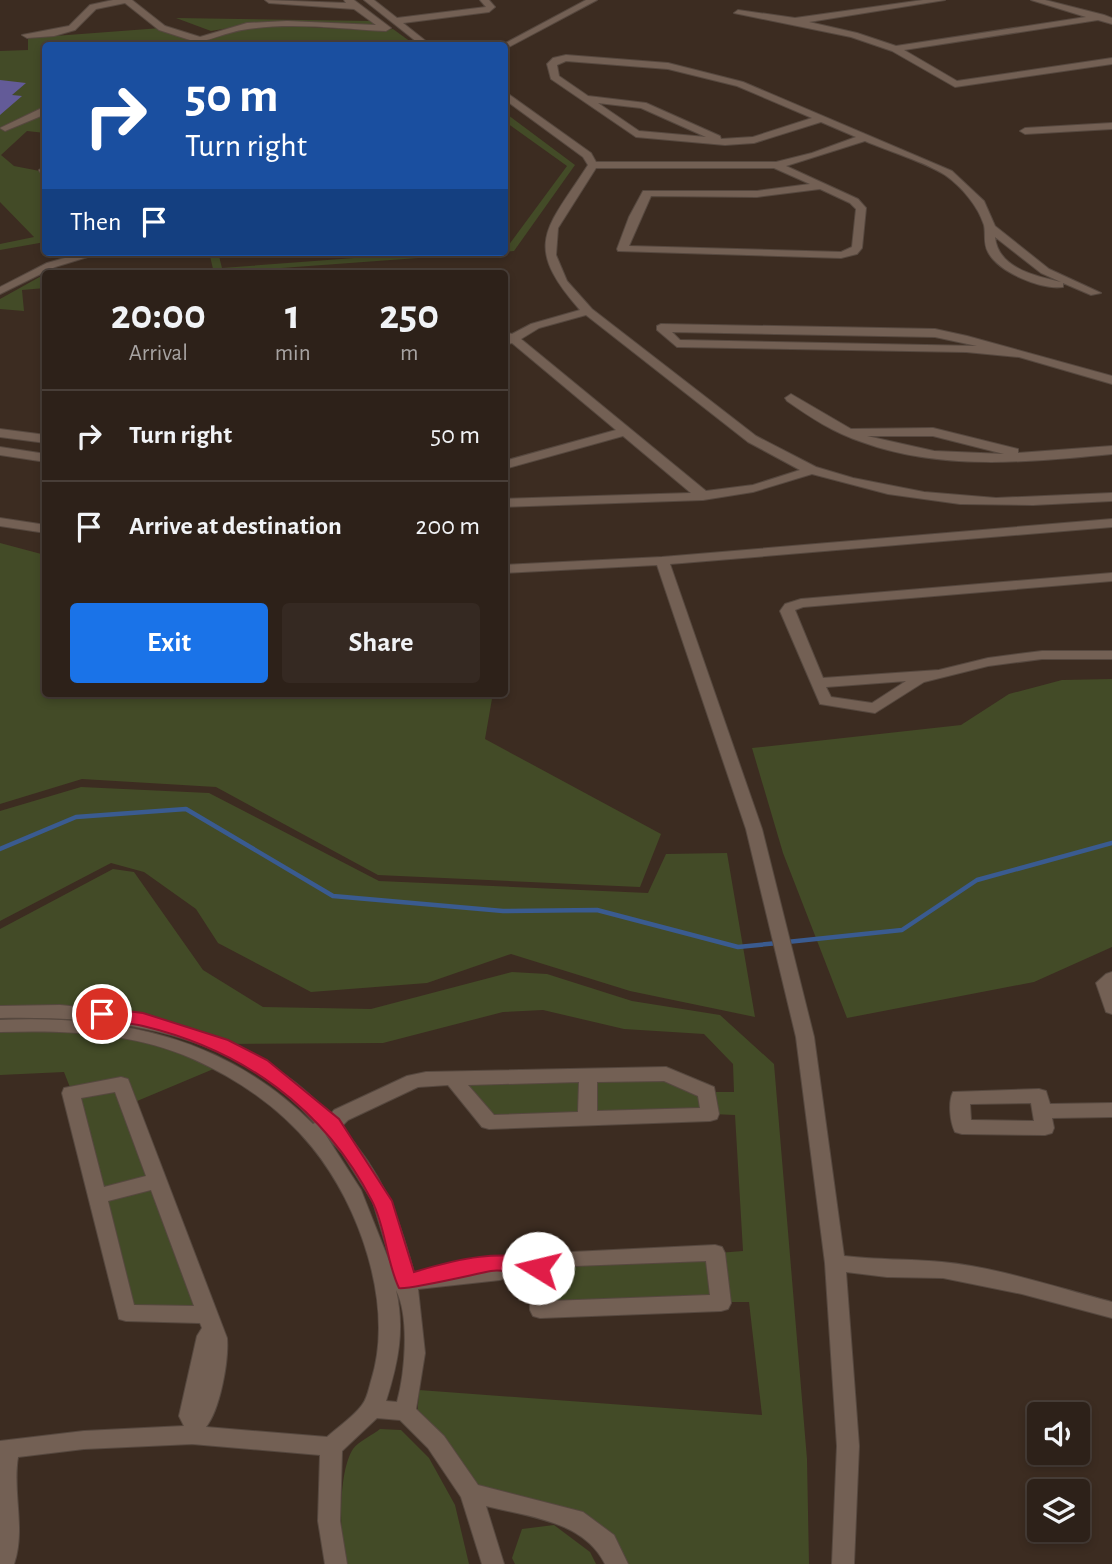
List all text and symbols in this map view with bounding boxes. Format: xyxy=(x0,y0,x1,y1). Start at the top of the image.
icon: right xyxy=(70,70,161,161)
text: 50 m xyxy=(185,72,279,121)
text: Turn right xyxy=(185,130,307,162)
icon: arrive xyxy=(135,203,173,241)
text: Then xyxy=(70,209,121,235)
text: 20:00 xyxy=(111,294,206,336)
text: 1 xyxy=(285,294,300,336)
text: 250 xyxy=(379,294,439,336)
text: Arrival xyxy=(129,342,188,365)
text: min xyxy=(275,342,311,365)
text: m xyxy=(400,342,418,365)
icon: right xyxy=(70,417,108,455)
text: Turn right xyxy=(129,422,232,448)
text: 50 m xyxy=(430,422,480,448)
icon: arrive xyxy=(70,508,108,546)
text: Arrive at destination xyxy=(129,513,342,539)
text: 200 m xyxy=(416,513,480,539)
button: Exit xyxy=(70,603,268,683)
button: Share xyxy=(282,603,480,683)
pin xyxy=(72,984,132,1044)
icon: arrive xyxy=(83,995,121,1033)
position arrow xyxy=(501,1231,575,1305)
map controls xyxy=(1027,1402,1090,1542)
button: sound xyxy=(1027,1402,1090,1465)
button: layers xyxy=(1027,1479,1090,1542)

